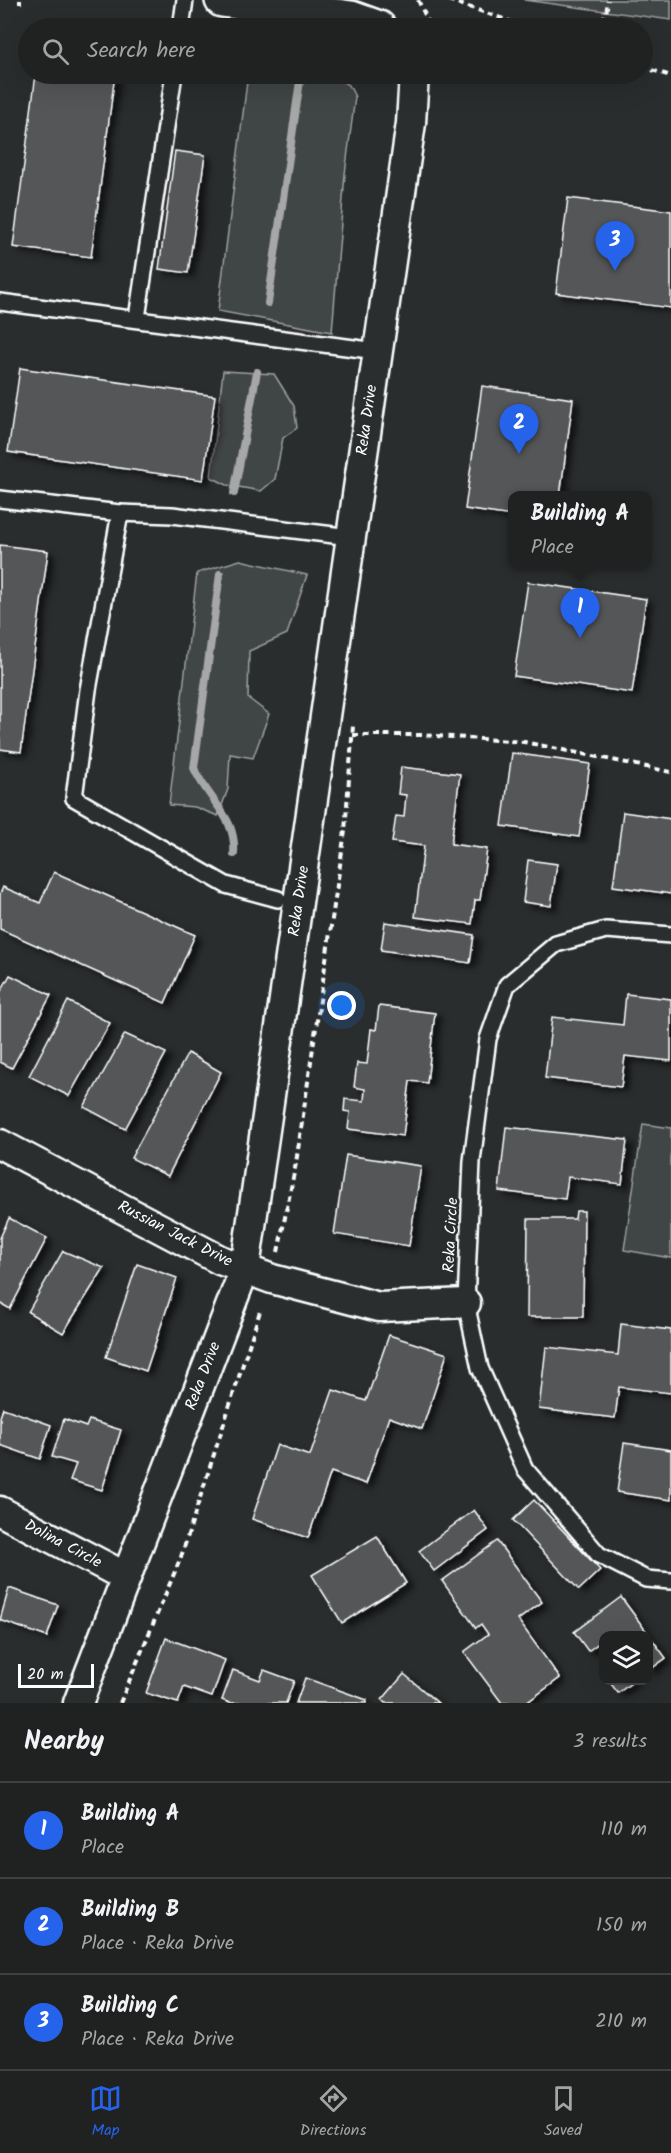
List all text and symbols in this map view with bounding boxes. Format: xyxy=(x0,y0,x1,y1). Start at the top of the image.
search box xyxy=(18,18,653,84)
text: Search here xyxy=(87,34,195,69)
icon: search xyxy=(39,35,72,68)
pin: 3 xyxy=(596,222,634,271)
street label: Reka Drive xyxy=(350,383,384,457)
pin: 2 xyxy=(500,404,538,454)
popup xyxy=(508,491,652,569)
text: Building A xyxy=(531,497,629,532)
text: Place xyxy=(531,532,574,564)
pin: 1 xyxy=(560,588,600,638)
street label: Reka Drive xyxy=(282,864,316,938)
your location xyxy=(327,991,356,1020)
street label: Russian Jack Drive xyxy=(113,1194,237,1274)
street label: Reka Circle xyxy=(437,1197,465,1273)
street label: Reka Drive xyxy=(179,1338,227,1414)
street label: Dolina Circle xyxy=(20,1513,106,1575)
map controls xyxy=(599,1631,653,1685)
button: layers xyxy=(599,1631,653,1685)
scale bar xyxy=(18,1661,94,1688)
text: 20 m xyxy=(27,1662,63,1687)
text: Nearby xyxy=(24,1721,104,1763)
text: 3 results xyxy=(573,1726,647,1758)
text: Building A xyxy=(81,1797,180,1832)
text: 1 xyxy=(40,1814,47,1846)
text: 110 m xyxy=(601,1814,647,1846)
text: Place xyxy=(81,1832,124,1864)
text: Building B xyxy=(81,1893,180,1928)
text: 2 xyxy=(38,1910,49,1942)
text: 150 m xyxy=(596,1910,647,1942)
text: Place · Reka Drive xyxy=(81,1928,234,1960)
text: Building C xyxy=(81,1989,179,2024)
text: 3 xyxy=(38,2006,49,2038)
text: 210 m xyxy=(595,2006,647,2038)
text: Place · Reka Drive xyxy=(81,2024,234,2056)
tab: Map xyxy=(89,2082,122,2143)
tab: Directions xyxy=(300,2082,366,2143)
tab: Saved xyxy=(544,2082,582,2143)

